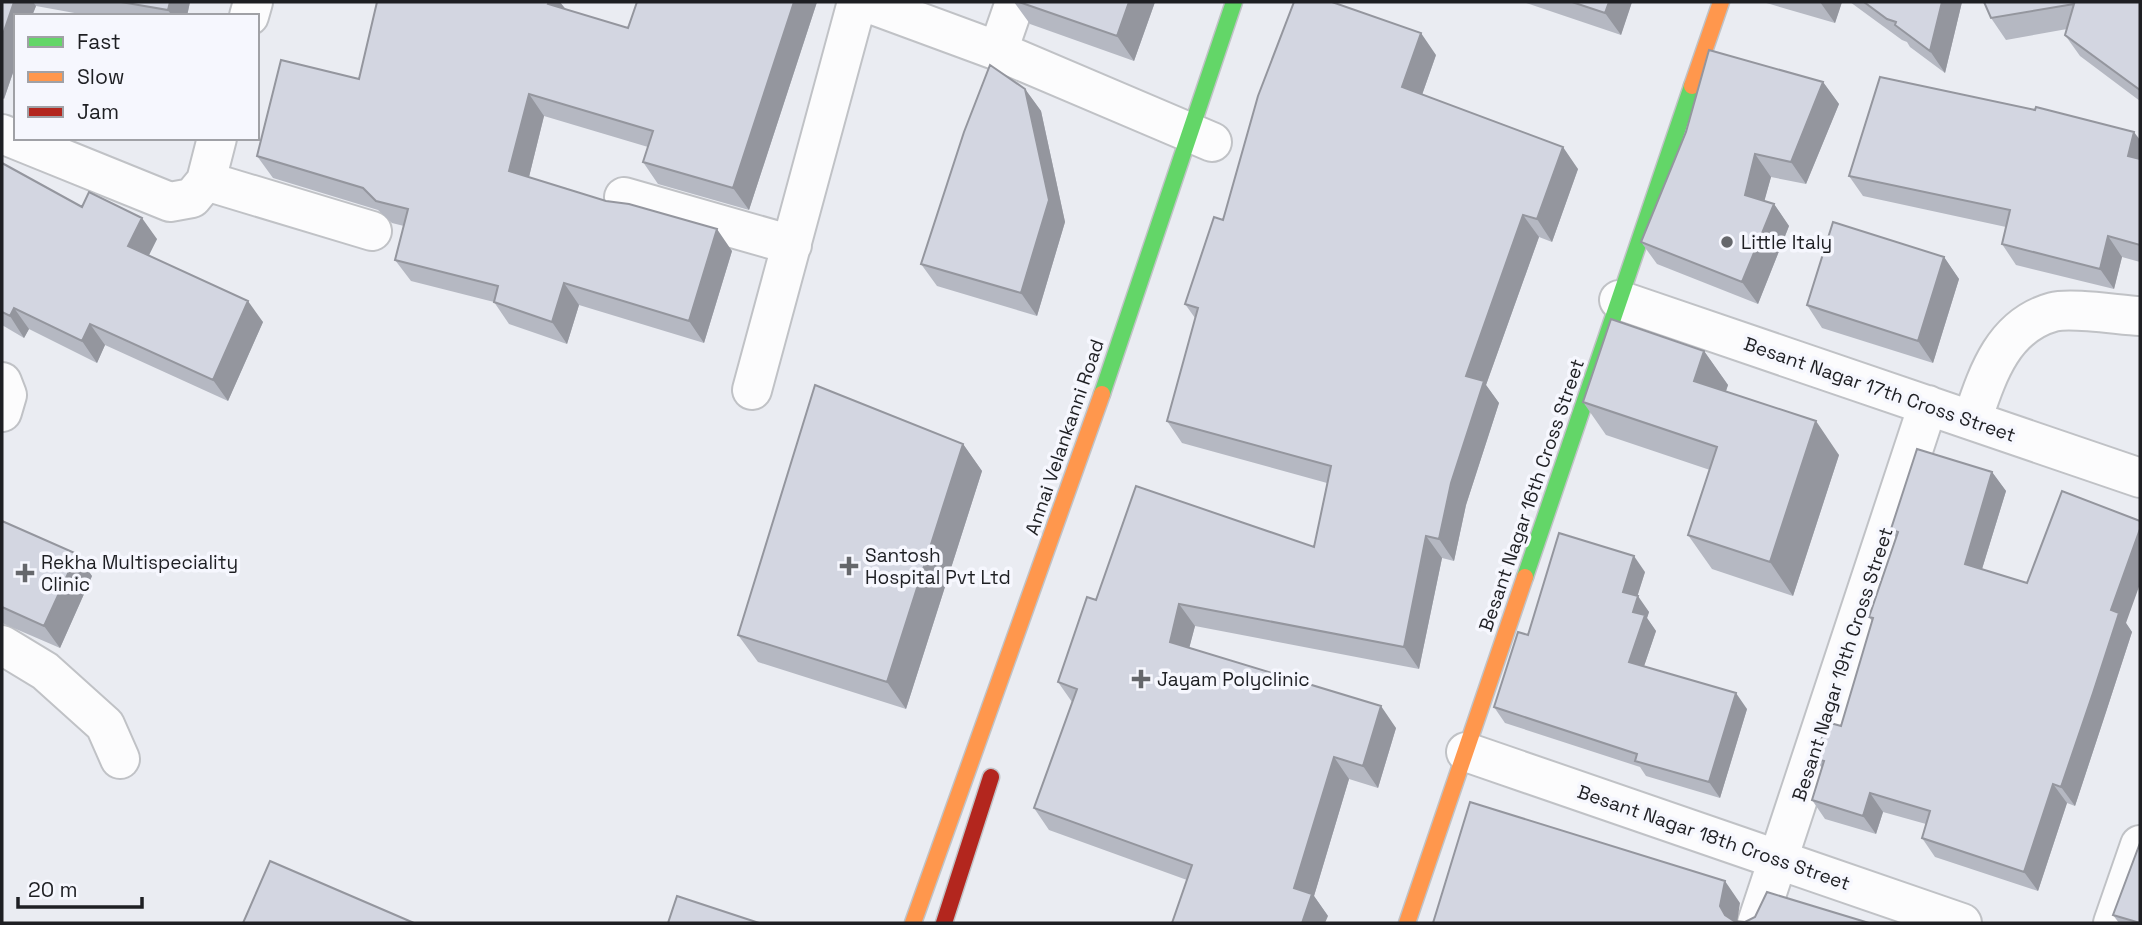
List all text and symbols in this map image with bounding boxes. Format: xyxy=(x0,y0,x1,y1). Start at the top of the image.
legend xyxy=(14,14,259,140)
text: Fast xyxy=(77,28,121,55)
text: Slow xyxy=(77,63,125,90)
text: Jam xyxy=(77,98,119,125)
place label: Little Italy xyxy=(1741,230,1832,255)
marker: Little Italy xyxy=(1719,234,1735,250)
street label: Besant Nagar 17th Cross Street xyxy=(1741,331,2019,448)
street label: Annai Velankanni Road xyxy=(1019,336,1110,538)
street label: Besant Nagar 16th Cross Street xyxy=(1473,356,1590,635)
street label: Besant Nagar 19th Cross Street xyxy=(1786,524,1899,804)
place label: Santosh Hospital Pvt Ltd xyxy=(865,543,1011,590)
place label: Rekha Multispeciality Clinic xyxy=(41,550,238,597)
marker: Santosh Hospital Pvt Ltd xyxy=(839,556,859,576)
marker: Rekha Multispeciality Clinic xyxy=(15,563,35,583)
place label: Jayam Polyclinic xyxy=(1157,667,1310,692)
marker: Jayam Polyclinic xyxy=(1131,669,1151,689)
street label: Besant Nagar 18th Cross Street xyxy=(1574,779,1854,896)
scale bar xyxy=(18,866,142,910)
text: 20 m xyxy=(28,876,78,903)

